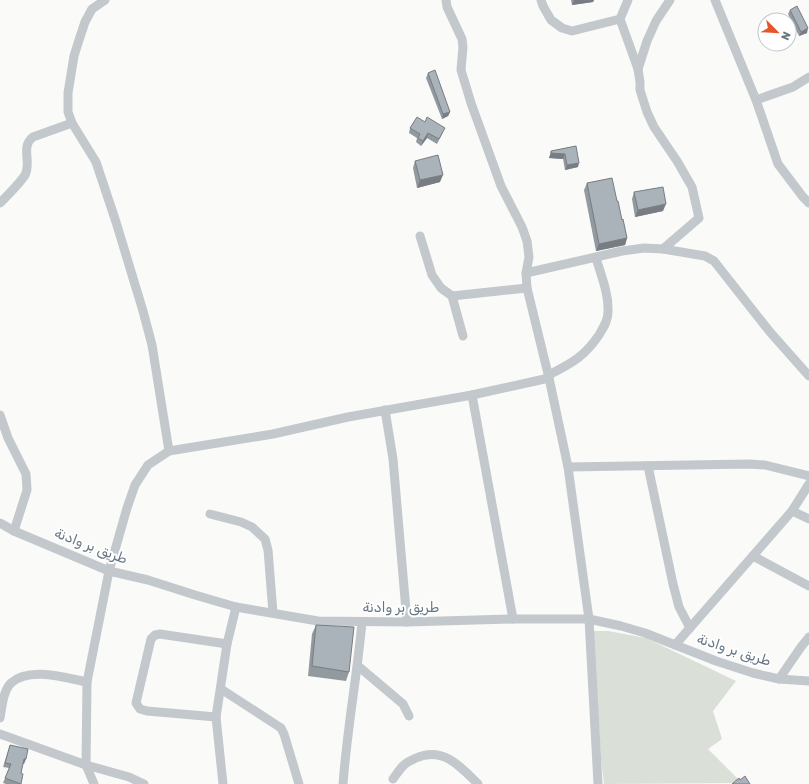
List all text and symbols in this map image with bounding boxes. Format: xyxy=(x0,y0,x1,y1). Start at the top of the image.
north arrow xyxy=(757,12,797,52)
text: N xyxy=(778,30,793,42)
street label: طريق بر وادنة xyxy=(52,524,130,568)
street label: طريق بر وادنة xyxy=(363,599,440,616)
street label: طريق بر وادنة xyxy=(695,630,773,670)

